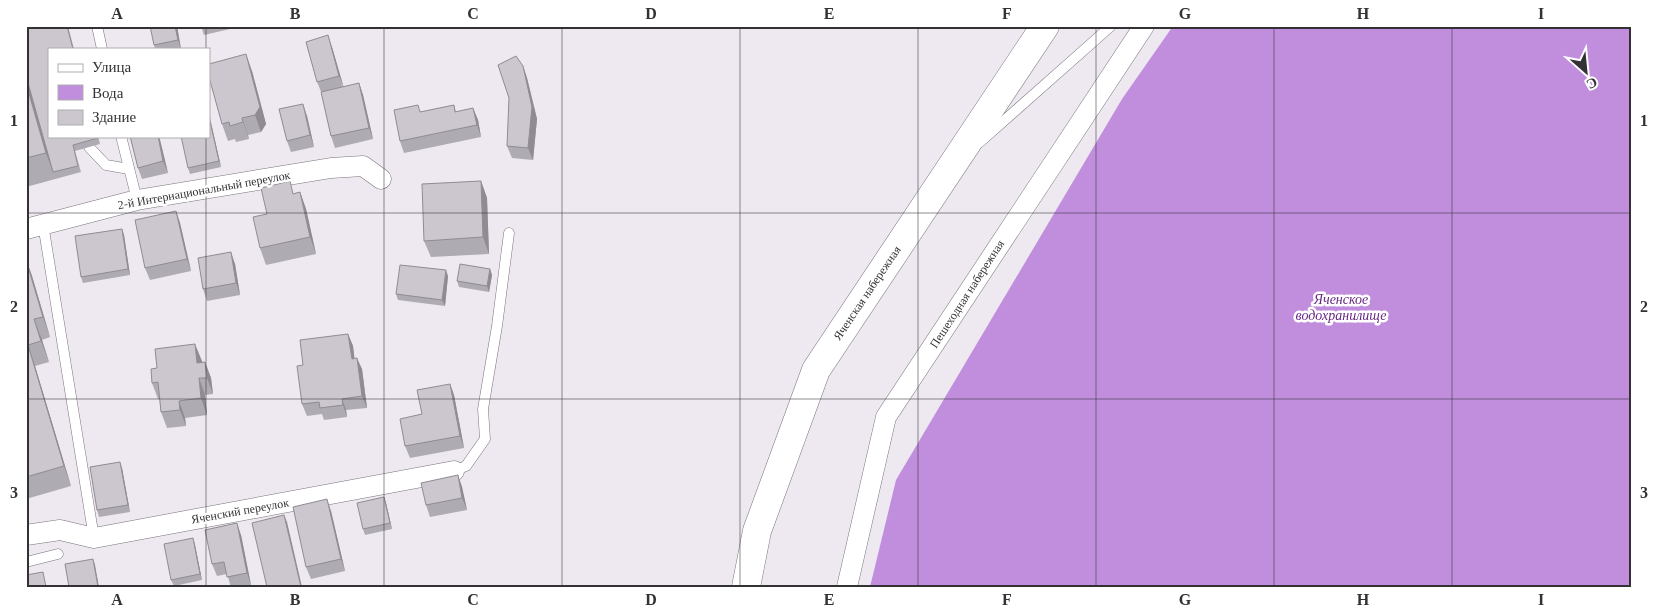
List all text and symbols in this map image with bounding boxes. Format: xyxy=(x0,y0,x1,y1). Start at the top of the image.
text: A xyxy=(111,5,123,22)
text: B xyxy=(290,5,301,22)
text: C xyxy=(467,5,479,22)
text: D xyxy=(645,5,657,22)
text: E xyxy=(824,5,834,22)
text: F xyxy=(1002,5,1012,22)
text: G xyxy=(1179,5,1192,22)
text: H xyxy=(1357,5,1370,22)
text: I xyxy=(1538,5,1544,22)
legend xyxy=(48,48,210,138)
north arrow xyxy=(1560,48,1610,98)
text: Улица xyxy=(92,59,131,75)
text: С xyxy=(1584,74,1600,92)
text: Вода xyxy=(92,85,124,101)
text: Здание xyxy=(92,109,136,125)
text: 1 xyxy=(10,112,18,129)
text: 1 xyxy=(1640,112,1648,129)
street label: 2-й Интернациональный переулок xyxy=(117,168,292,212)
street label: Пешеходная набережная xyxy=(927,237,1007,351)
street label: Яченская набережная xyxy=(830,243,904,343)
water label: Яченское водохранилище xyxy=(1296,292,1386,323)
text: 2 xyxy=(10,298,18,315)
text: 2 xyxy=(1640,298,1648,315)
text: 3 xyxy=(10,484,18,501)
text: 3 xyxy=(1640,484,1648,501)
street label: Яченский переулок xyxy=(190,495,290,526)
text: A xyxy=(111,591,123,608)
text: B xyxy=(290,591,301,608)
text: C xyxy=(467,591,479,608)
text: D xyxy=(645,591,657,608)
text: E xyxy=(824,591,834,608)
text: F xyxy=(1002,591,1012,608)
text: G xyxy=(1179,591,1192,608)
text: H xyxy=(1357,591,1370,608)
text: I xyxy=(1538,591,1544,608)

